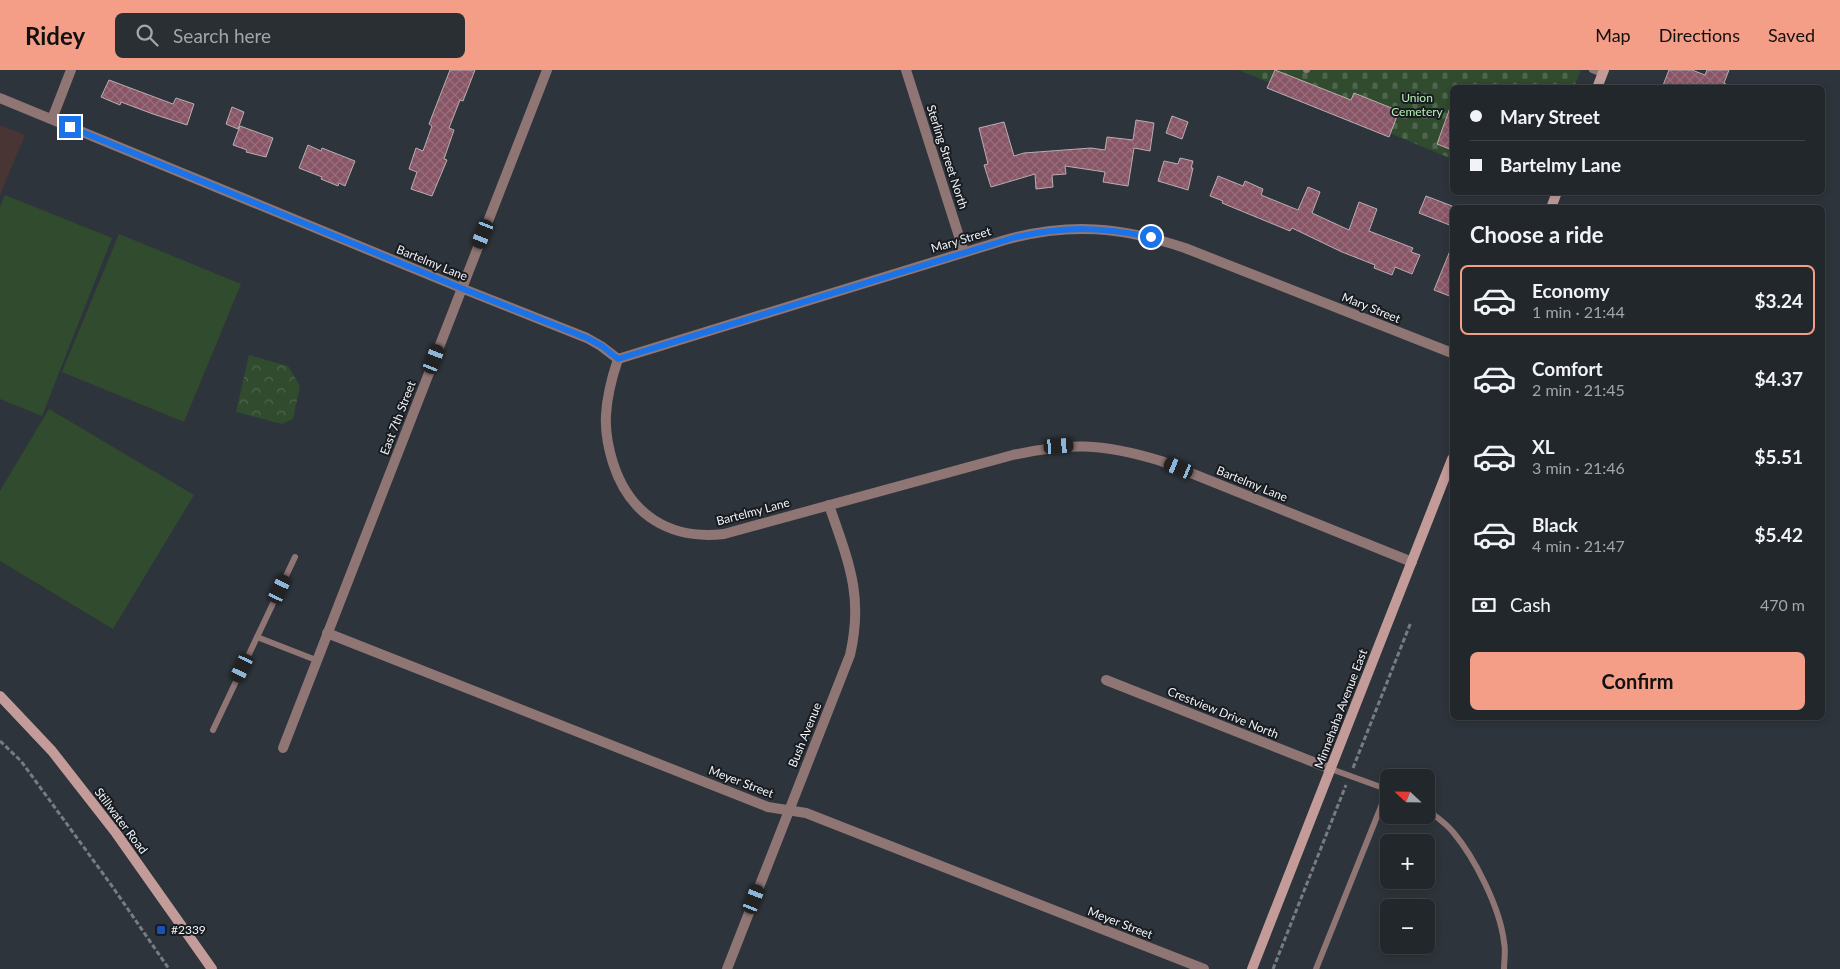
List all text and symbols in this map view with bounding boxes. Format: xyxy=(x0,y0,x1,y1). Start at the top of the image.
search box xyxy=(115,13,465,58)
text: Ridey xyxy=(25,21,85,50)
icon: search xyxy=(133,21,161,49)
text: Search here xyxy=(173,24,271,47)
text: Map xyxy=(1595,24,1631,46)
text: Directions xyxy=(1659,24,1740,46)
text: Saved xyxy=(1768,24,1815,46)
park label: Union Cemetery xyxy=(1391,90,1444,119)
street label: Sterling Street North xyxy=(924,103,971,211)
text: Mary Street xyxy=(1500,105,1600,128)
route end xyxy=(59,116,81,138)
text: Bartelmy Lane xyxy=(1500,153,1621,176)
car xyxy=(470,217,495,251)
text: Choose a ride xyxy=(1470,221,1604,248)
street label: Mary Street xyxy=(929,223,993,256)
route start xyxy=(1140,226,1162,248)
street label: Bartelmy Lane xyxy=(394,241,470,284)
icon: car xyxy=(1472,278,1517,323)
text: Economy xyxy=(1532,279,1610,302)
street label: Mary Street xyxy=(1340,289,1403,326)
text: $3.24 xyxy=(1754,289,1803,312)
text: 1 min · 21:44 xyxy=(1532,302,1625,321)
car xyxy=(421,342,446,376)
icon: car xyxy=(1472,356,1517,401)
text: Comfort xyxy=(1532,357,1603,380)
text: $4.37 xyxy=(1754,367,1803,390)
street label: East 7th Street xyxy=(377,378,419,457)
text: 2 min · 21:45 xyxy=(1532,380,1625,399)
icon: car xyxy=(1472,434,1517,479)
text: XL xyxy=(1532,435,1555,458)
car xyxy=(1043,437,1074,455)
text: $5.51 xyxy=(1754,445,1803,468)
car xyxy=(1162,455,1195,481)
text: 3 min · 21:46 xyxy=(1532,458,1625,477)
street label: Bartelmy Lane xyxy=(1214,462,1290,505)
street label: Bartelmy Lane xyxy=(715,495,791,529)
icon: car xyxy=(1472,512,1517,557)
text: Black xyxy=(1532,513,1578,536)
text: $5.42 xyxy=(1754,523,1803,546)
text: 4 min · 21:47 xyxy=(1532,536,1625,555)
car xyxy=(266,572,293,606)
icon: cash xyxy=(1470,591,1498,619)
text: Cash xyxy=(1510,593,1551,616)
text: 470 m xyxy=(1760,595,1805,614)
street label: Minnehaha Avenue East xyxy=(1311,646,1370,771)
car xyxy=(228,651,255,685)
button: Confirm xyxy=(1470,652,1805,710)
street label: Crestview Drive North xyxy=(1166,683,1281,742)
street label: Bush Avenue xyxy=(785,700,824,769)
street label: Meyer Street xyxy=(707,762,776,801)
north arrow xyxy=(1380,769,1435,824)
map controls xyxy=(1380,769,1435,954)
street label: Stillwater Road xyxy=(92,785,151,857)
button: + xyxy=(1380,834,1435,889)
car xyxy=(741,882,766,916)
button: − xyxy=(1380,899,1435,954)
street label: Meyer Street xyxy=(1086,903,1155,942)
place label: #2339 xyxy=(171,922,206,937)
marker: #2339 xyxy=(155,924,167,936)

